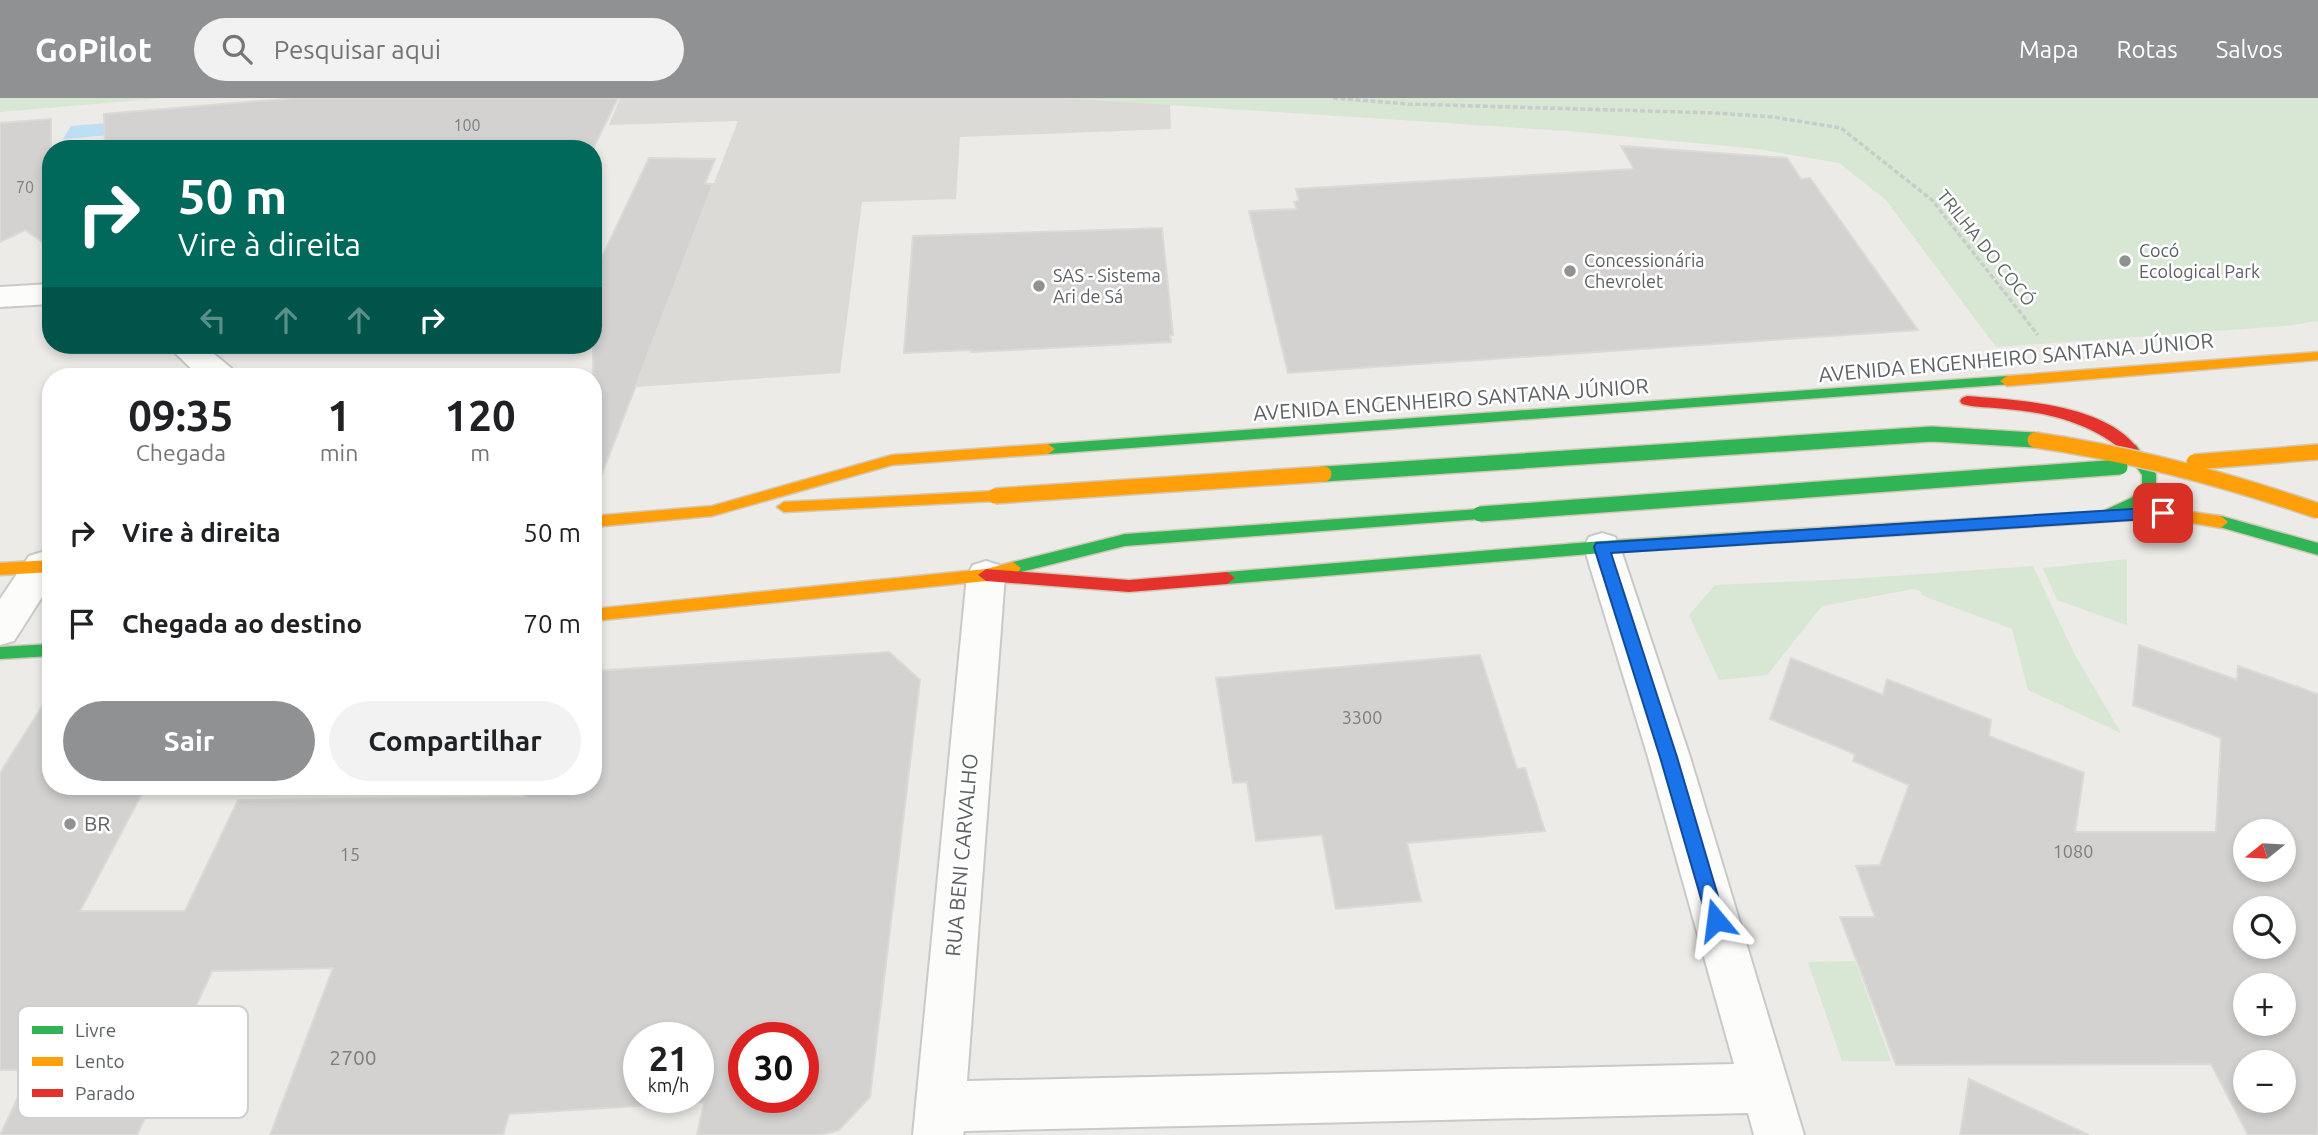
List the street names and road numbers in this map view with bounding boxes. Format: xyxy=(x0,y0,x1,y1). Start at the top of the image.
street label: TRILHA DO COCÓ xyxy=(1934,185,2041,310)
street label: AVENIDA ENGENHEIRO SANTANA JÚNIOR xyxy=(1817,328,2214,386)
street label: AVENIDA ENGENHEIRO SANTANA JÚNIOR xyxy=(1252,373,1649,425)
street label: RUA BENI CARVALHO xyxy=(940,752,982,957)

